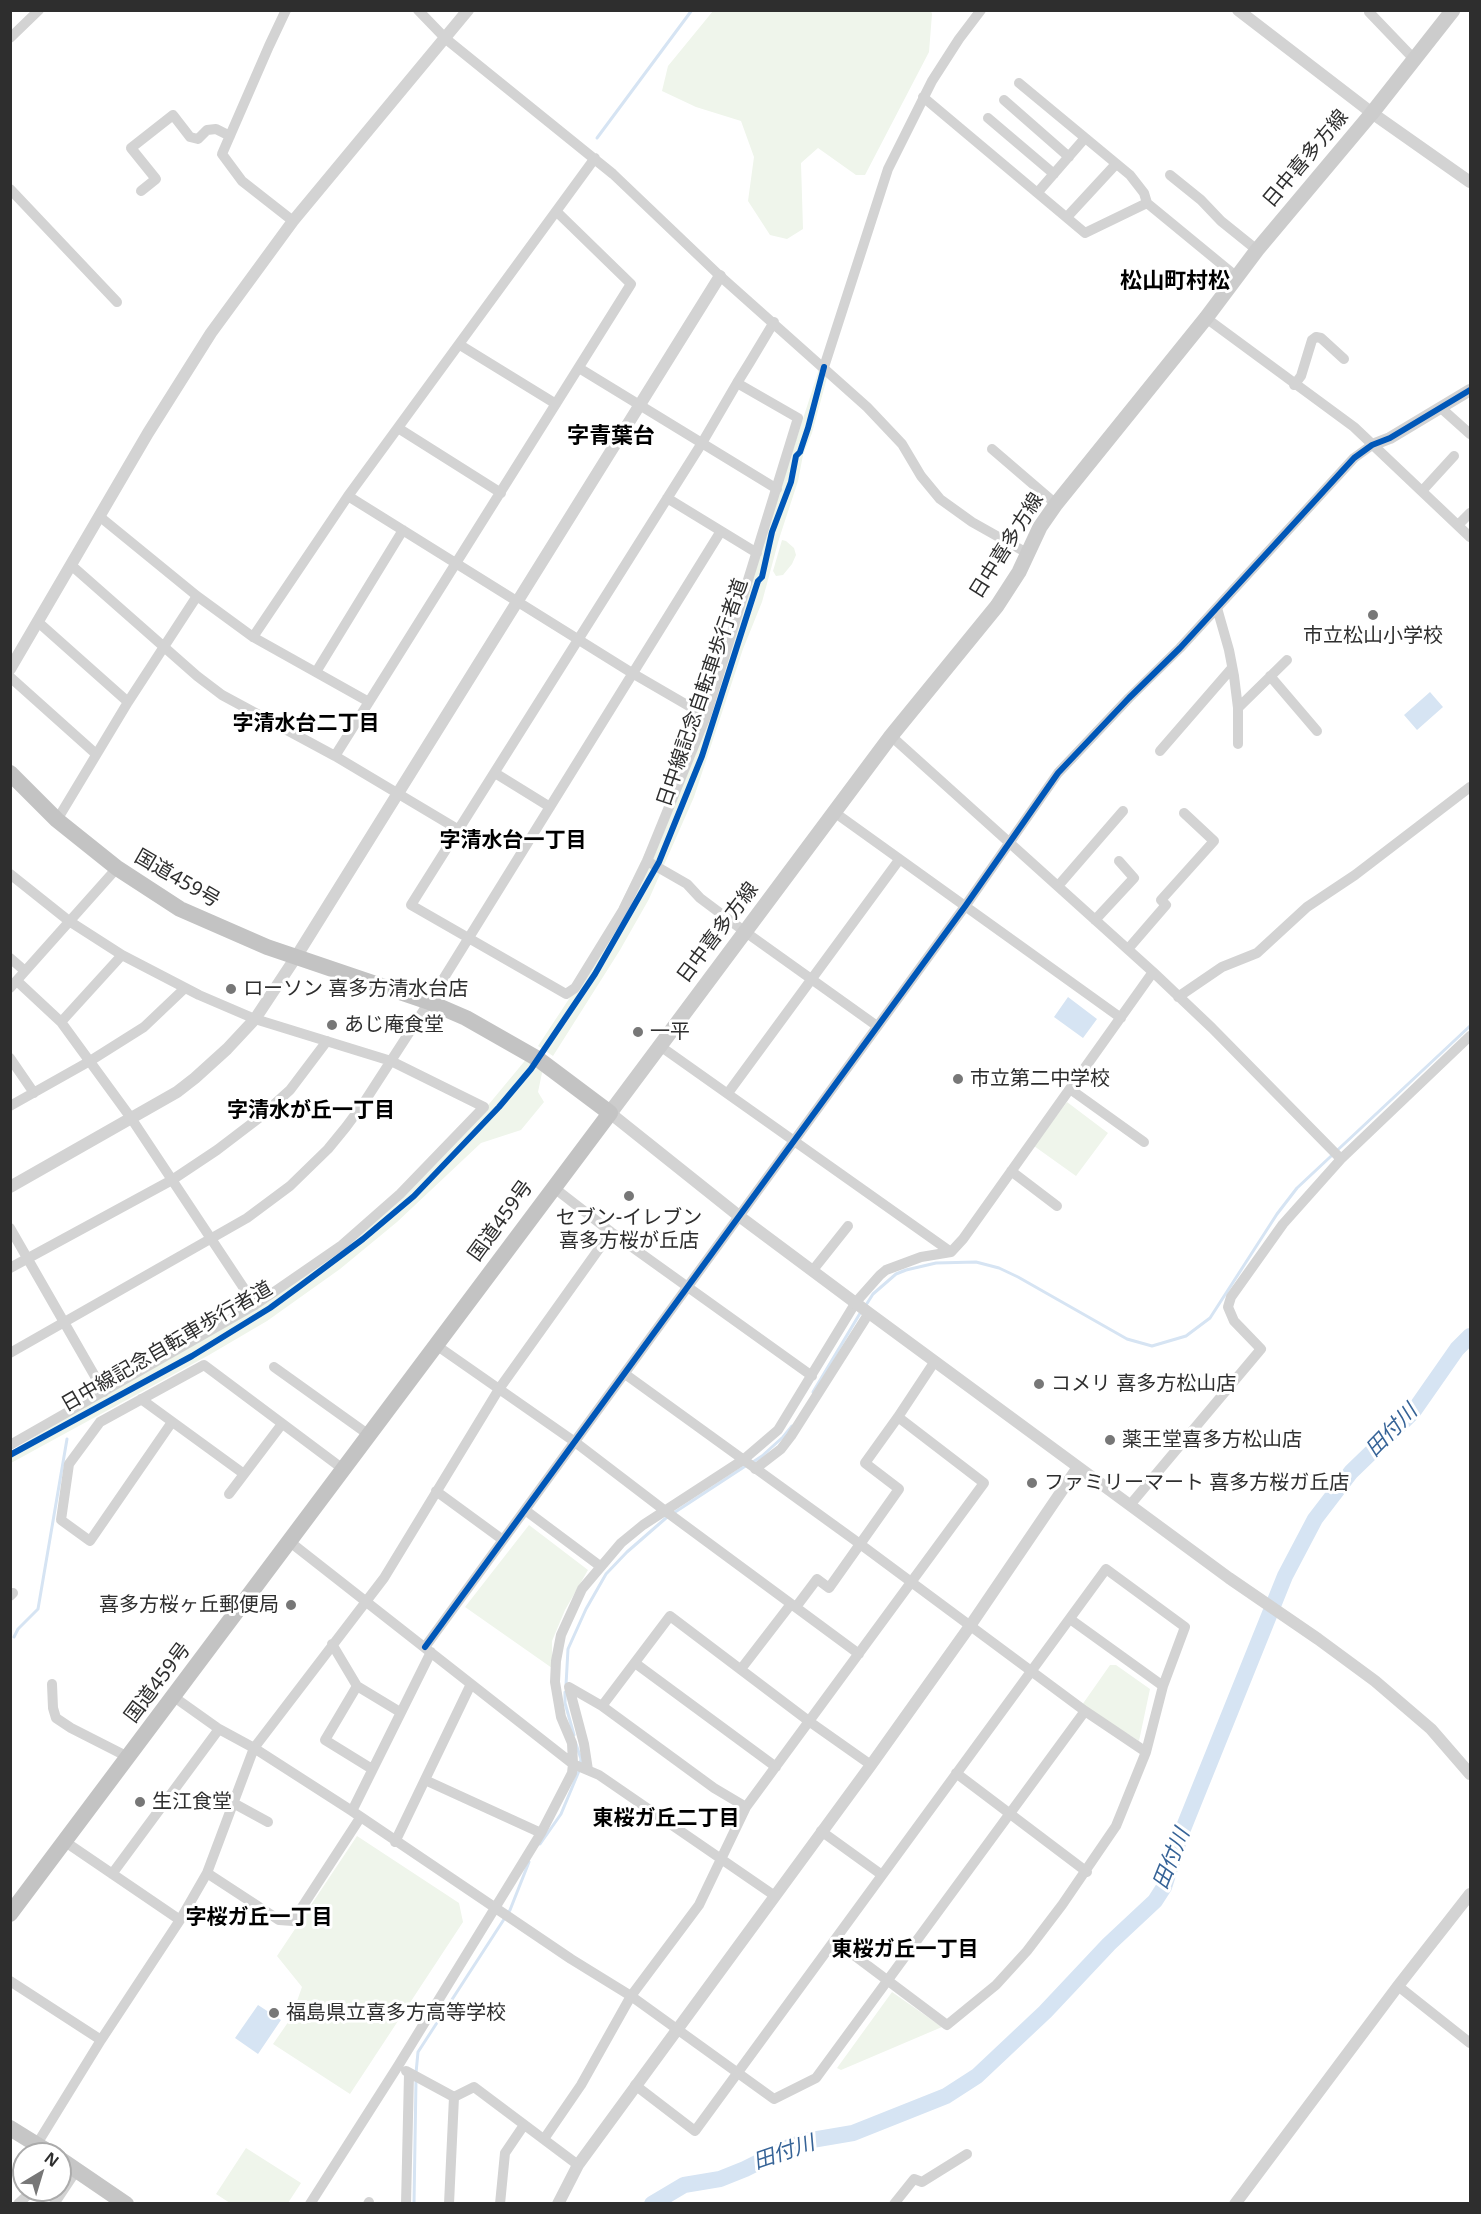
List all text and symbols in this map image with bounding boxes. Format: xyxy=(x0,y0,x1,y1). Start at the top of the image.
street label: 日中喜多方線 xyxy=(1258,105,1354,213)
district label: 松山町村松 xyxy=(1120,269,1230,295)
district label: 字青葉台 xyxy=(567,424,655,450)
street label: 日中喜多方線 xyxy=(965,489,1049,603)
street label: 日中線記念自転車歩行者道 xyxy=(653,576,753,810)
marker: 市立松山小学校 xyxy=(1366,608,1380,622)
place label: 市立松山小学校 xyxy=(1303,624,1443,648)
district label: 字清水台二丁目 xyxy=(233,711,379,737)
district label: 字清水台一丁目 xyxy=(440,828,586,854)
street label: 国道459号 xyxy=(130,845,224,913)
street label: 日中喜多方線 xyxy=(672,878,764,988)
place label: ローソン 喜多方清水台店 xyxy=(243,977,468,1001)
marker: ローソン 喜多方清水台店 xyxy=(224,982,238,996)
place label: あじ庵食堂 xyxy=(344,1013,444,1037)
marker: あじ庵食堂 xyxy=(325,1018,339,1032)
place label: 一平 xyxy=(650,1020,690,1044)
marker: 一平 xyxy=(631,1025,645,1039)
place label: 市立第二中学校 xyxy=(970,1067,1110,1091)
marker: 市立第二中学校 xyxy=(951,1072,965,1086)
district label: 字清水が丘一丁目 xyxy=(227,1098,395,1124)
street label: 国道459号 xyxy=(464,1176,538,1266)
marker: セブン-イレブン 喜多方桜が丘店 xyxy=(622,1189,636,1203)
place label: セブン-イレブン 喜多方桜が丘店 xyxy=(556,1206,702,1253)
street label: 日中線記念自転車歩行者道 xyxy=(57,1277,277,1417)
place label: コメリ 喜多方松山店 xyxy=(1051,1372,1236,1396)
marker: コメリ 喜多方松山店 xyxy=(1032,1377,1046,1391)
water label: 田付川 xyxy=(1361,1400,1423,1462)
place label: 薬王堂喜多方松山店 xyxy=(1122,1428,1302,1452)
marker: 薬王堂喜多方松山店 xyxy=(1103,1433,1117,1447)
place label: ファミリーマート 喜多方桜ガ丘店 xyxy=(1044,1471,1349,1495)
marker: ファミリーマート 喜多方桜ガ丘店 xyxy=(1025,1476,1039,1490)
place label: 喜多方桜ヶ丘郵便局 xyxy=(99,1593,279,1617)
marker: 喜多方桜ヶ丘郵便局 xyxy=(284,1598,298,1612)
street label: 国道459号 xyxy=(120,1638,196,1728)
place label: 生江食堂 xyxy=(152,1790,232,1814)
marker: 生江食堂 xyxy=(133,1795,147,1809)
district label: 東桜ガ丘二丁目 xyxy=(593,1806,739,1832)
water label: 田付川 xyxy=(1149,1825,1195,1893)
district label: 字桜ガ丘一丁目 xyxy=(186,1905,332,1931)
district label: 東桜ガ丘一丁目 xyxy=(832,1937,978,1963)
place label: 福島県立喜多方高等学校 xyxy=(286,2001,506,2025)
marker: 福島県立喜多方高等学校 xyxy=(267,2006,281,2020)
water label: 田付川 xyxy=(750,2131,818,2175)
north arrow xyxy=(12,2142,72,2202)
text: N xyxy=(40,2147,64,2172)

